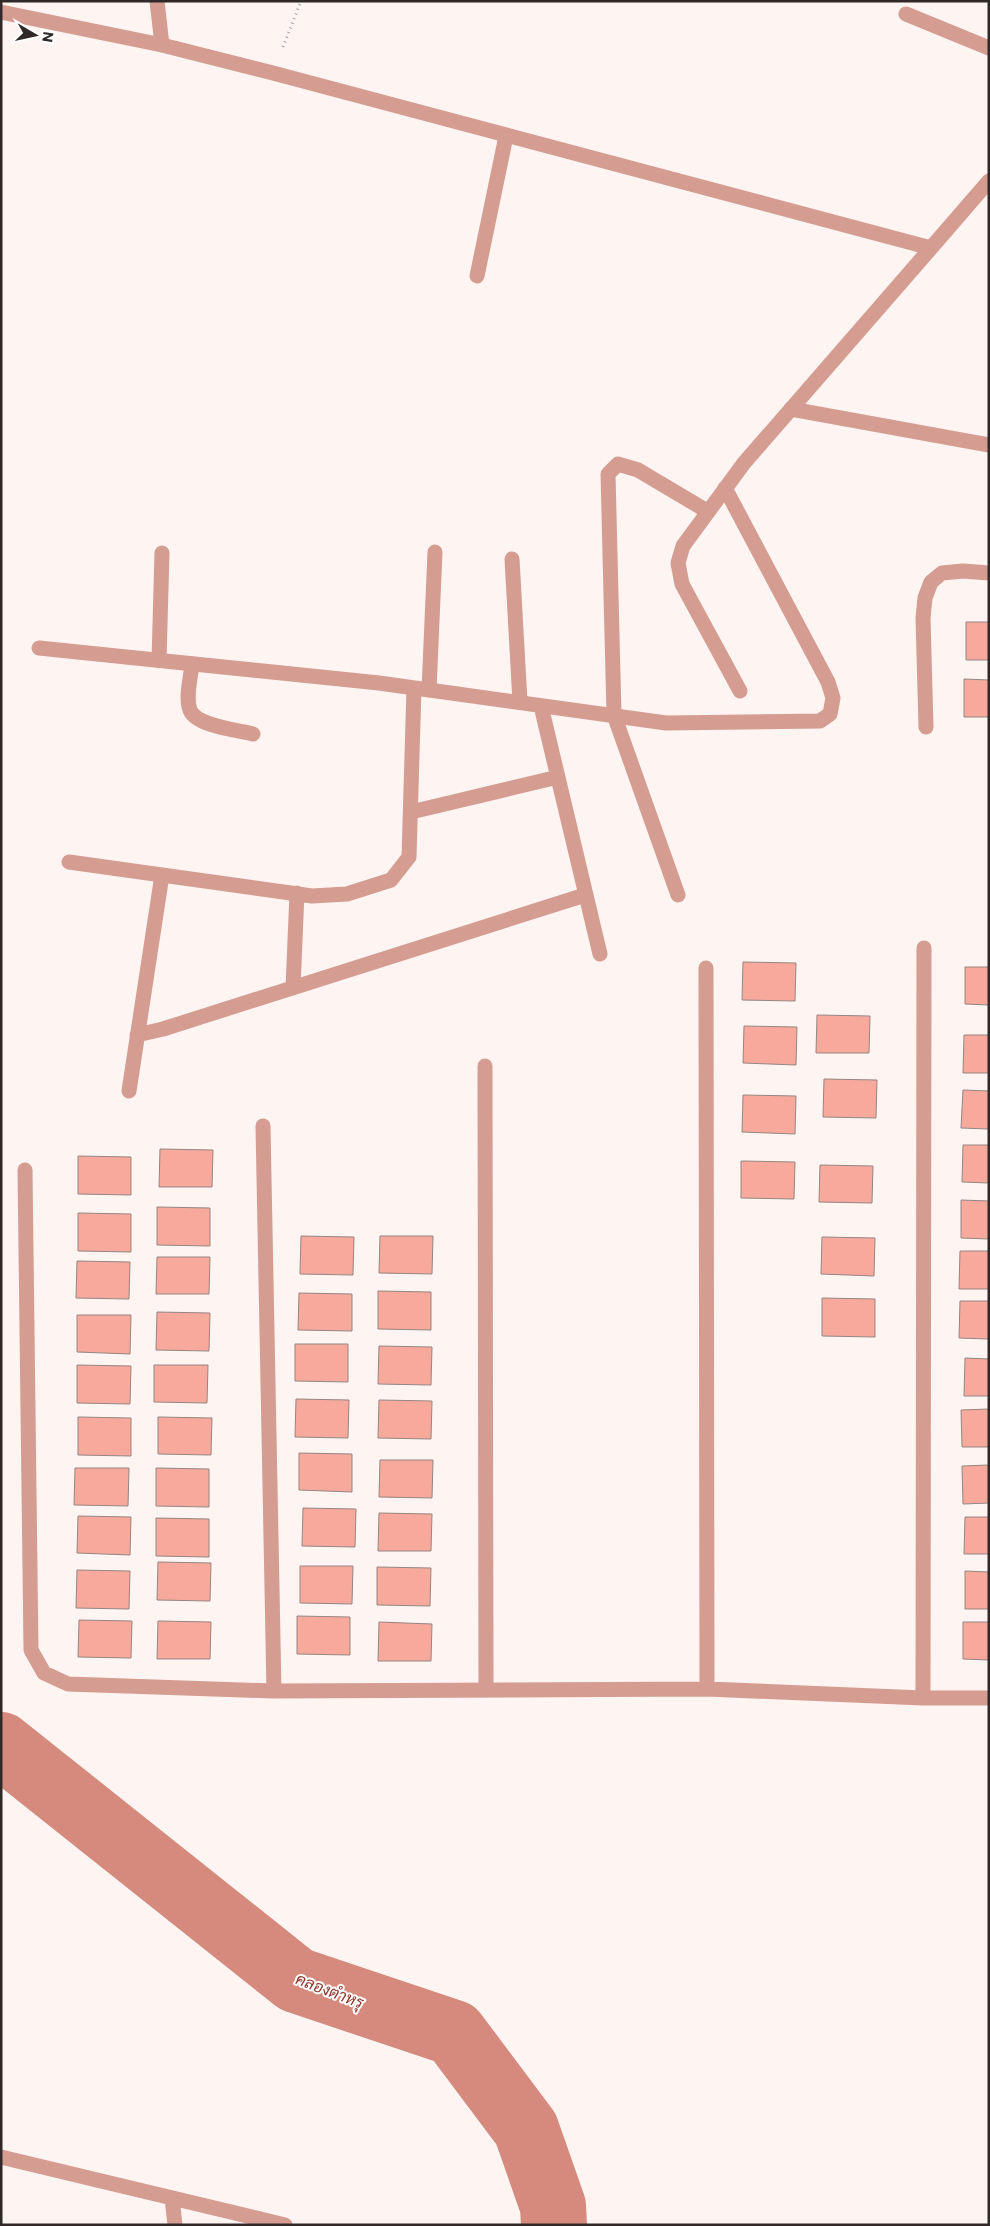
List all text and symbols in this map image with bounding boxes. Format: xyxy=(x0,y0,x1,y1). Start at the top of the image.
north arrow xyxy=(10,10,60,60)
text: N xyxy=(39,31,58,44)
water label: คลองตำหรุ xyxy=(292,1968,368,2015)

